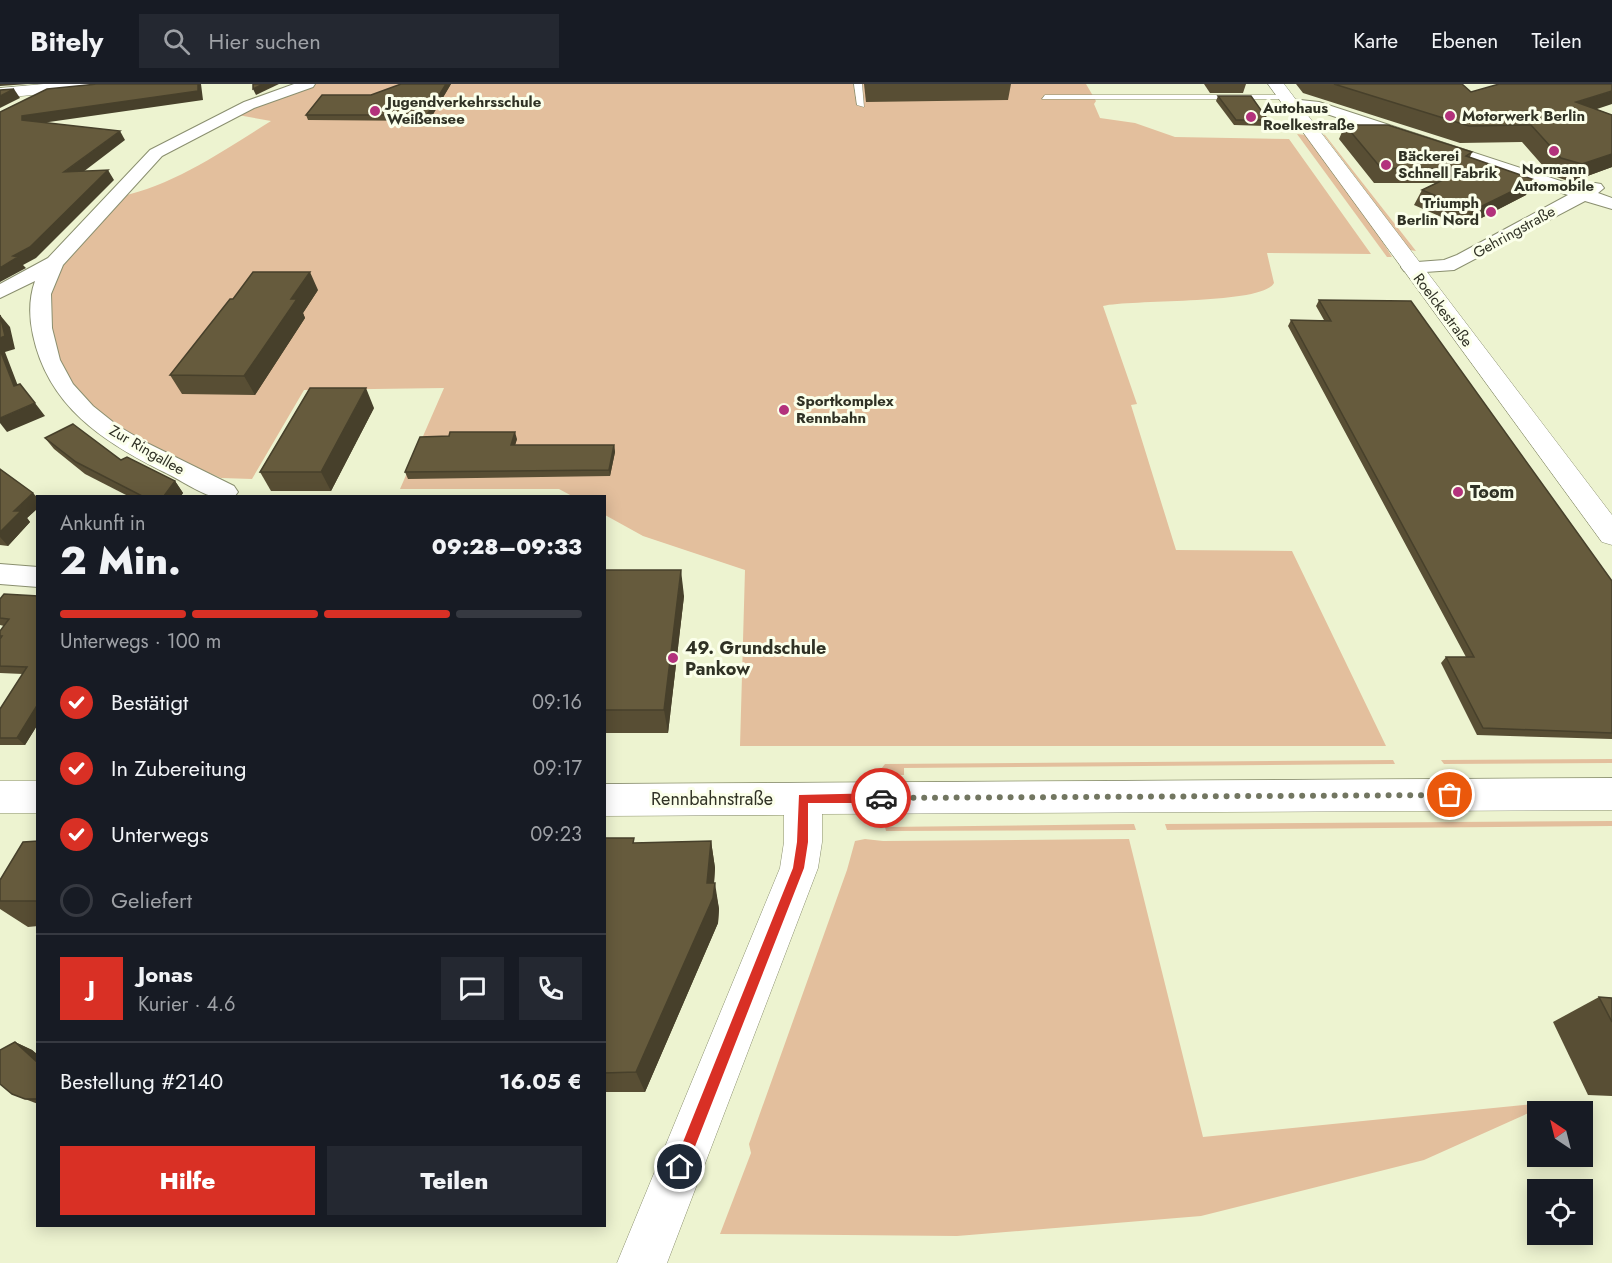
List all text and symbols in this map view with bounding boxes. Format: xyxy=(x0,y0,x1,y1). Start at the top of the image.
search box xyxy=(139,14,559,68)
text: Bitely xyxy=(30,21,103,62)
icon: search xyxy=(160,25,193,58)
text: Hier suchen xyxy=(208,25,321,57)
text: Karte xyxy=(1353,26,1398,56)
text: Ebenen xyxy=(1431,26,1498,56)
text: Teilen xyxy=(1531,26,1582,56)
place label: Jugendverkehrsschule Weißensee xyxy=(384,91,542,130)
place label: Autohaus Roelkestraße xyxy=(1262,97,1355,136)
marker: Jugendverkehrsschule Weißensee xyxy=(368,104,382,118)
place label: Motorwerk Berlin xyxy=(1462,105,1585,127)
marker: Motorwerk Berlin xyxy=(1443,109,1457,123)
marker: Autohaus Roelkestraße xyxy=(1244,110,1258,124)
marker: Normann Automobile xyxy=(1547,144,1561,158)
place label: Bäckerei Schnell Fabrik xyxy=(1398,145,1498,184)
marker: Bäckerei Schnell Fabrik xyxy=(1379,158,1393,172)
place label: Normann Automobile xyxy=(1513,158,1594,197)
place label: Triumph Berlin Nord xyxy=(1397,192,1479,231)
street label: Gehringstraße xyxy=(1469,200,1559,264)
marker: Triumph Berlin Nord xyxy=(1484,205,1498,219)
street label: Roelckestraße xyxy=(1408,269,1478,352)
place label: Sportkomplex Rennbahn xyxy=(796,390,894,429)
marker: Sportkomplex Rennbahn xyxy=(777,403,791,417)
street label: Zur Ringallee xyxy=(105,420,189,481)
place label: Toom xyxy=(1470,479,1514,505)
marker: Toom xyxy=(1451,485,1465,499)
text: Ankunft in xyxy=(60,509,146,538)
text: 09:28–09:33 xyxy=(432,530,582,562)
text: 2 Min. xyxy=(60,532,181,589)
text: Unterwegs · 100 m xyxy=(60,627,221,656)
place label: 49. Grundschule Pankow xyxy=(685,635,826,682)
marker: 49. Grundschule Pankow xyxy=(666,651,680,665)
icon: check xyxy=(60,686,93,719)
text: Bestätigt xyxy=(111,686,188,718)
text: 09:16 xyxy=(532,688,582,717)
icon: check xyxy=(60,752,93,785)
text: In Zubereitung xyxy=(111,752,246,784)
text: 09:17 xyxy=(533,754,582,783)
courier xyxy=(851,768,911,828)
pin xyxy=(1424,769,1475,820)
icon: bag xyxy=(1433,778,1466,811)
icon: car xyxy=(865,782,898,815)
street label: Rennbahnstraße xyxy=(651,786,773,812)
icon: check xyxy=(60,818,93,851)
text: Unterwegs xyxy=(111,818,209,850)
text: 09:23 xyxy=(530,820,582,849)
text: Geliefert xyxy=(111,884,192,916)
button: chat xyxy=(441,957,504,1020)
button: phone xyxy=(519,957,582,1020)
text: Jonas xyxy=(138,958,193,990)
text: J xyxy=(88,972,95,1004)
text: Kurier · 4.6 xyxy=(138,990,236,1019)
text: Bestellung #2140 xyxy=(60,1065,223,1097)
text: 16.05 € xyxy=(499,1065,582,1097)
north arrow xyxy=(1527,1101,1593,1167)
map controls xyxy=(1527,1101,1593,1245)
pin xyxy=(654,1141,705,1192)
button: Hilfe xyxy=(60,1146,315,1215)
button: Teilen xyxy=(327,1146,582,1215)
icon: home xyxy=(663,1150,696,1183)
button: locate xyxy=(1527,1179,1593,1245)

